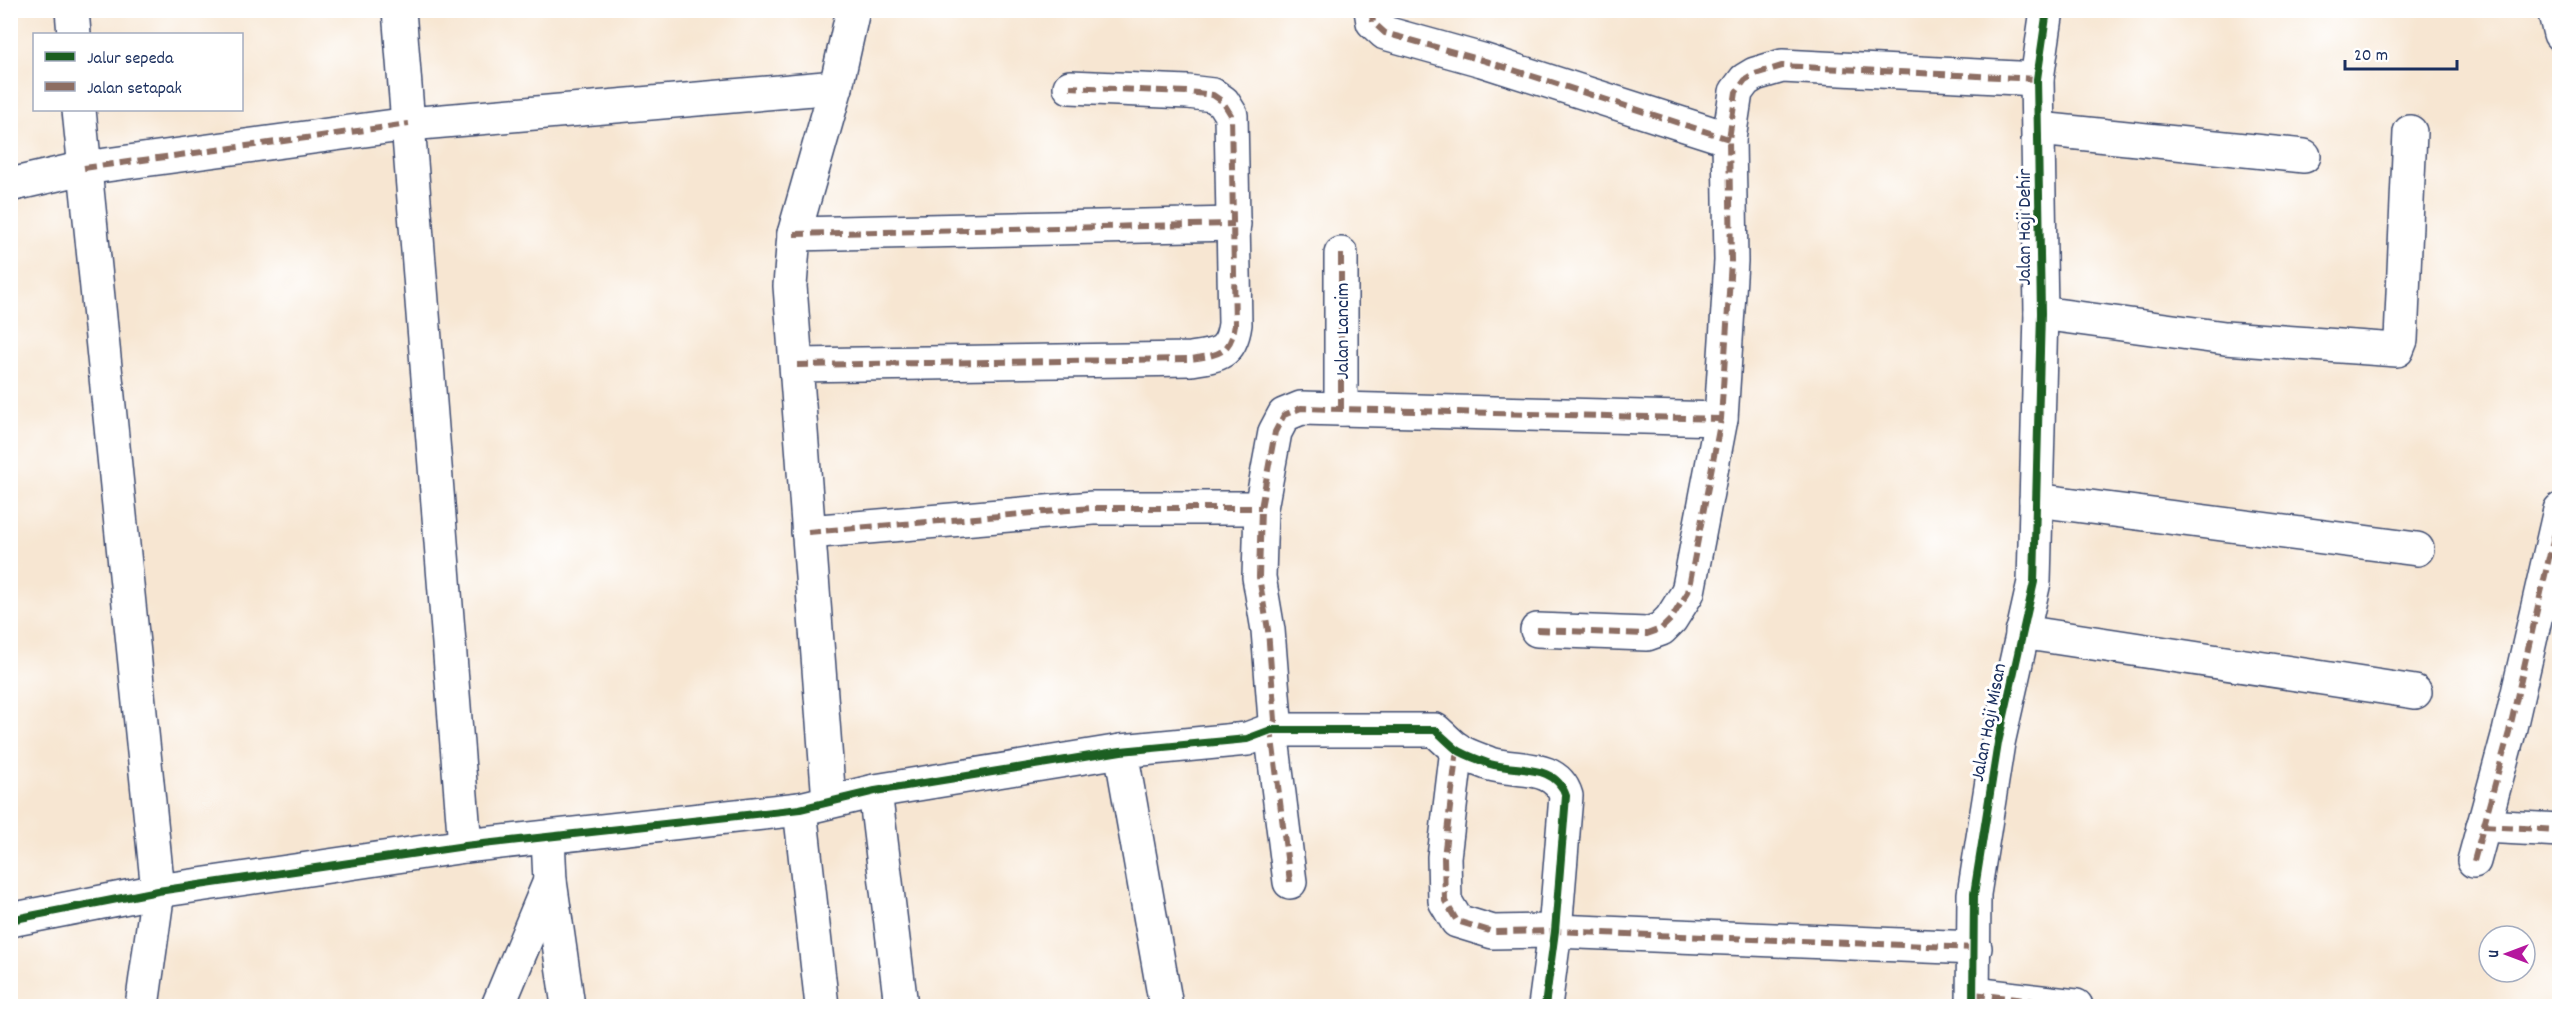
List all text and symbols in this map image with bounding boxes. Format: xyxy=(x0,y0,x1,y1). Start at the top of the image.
legend xyxy=(33,33,243,111)
scale bar xyxy=(2345,33,2458,71)
text: 20 m xyxy=(2354,44,2388,69)
text: Jalur sepeda xyxy=(87,47,174,72)
text: Jalan setapak xyxy=(87,77,182,102)
street label: Jalan Haji Dehir xyxy=(2012,168,2040,286)
street label: Jalan Lancim xyxy=(1330,283,1358,379)
street label: Jalan Haji Misan xyxy=(1965,661,2015,784)
north arrow xyxy=(2477,924,2537,984)
text: U xyxy=(2483,950,2506,958)

